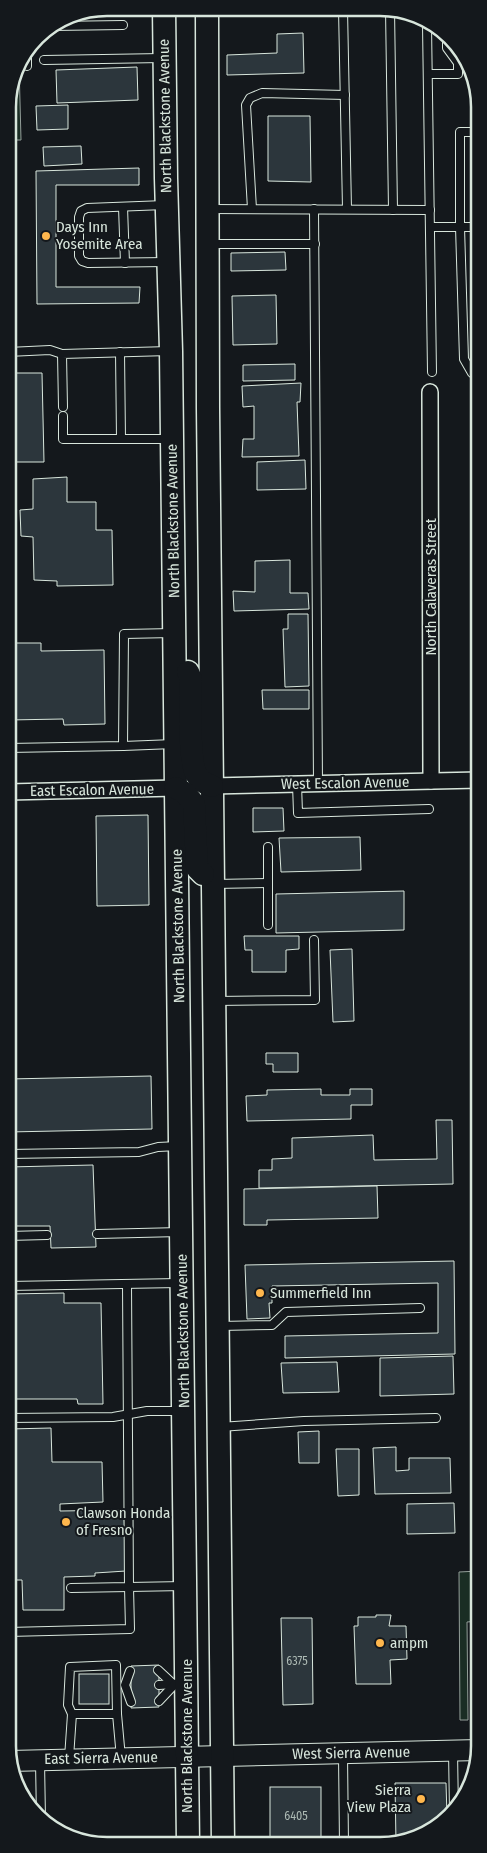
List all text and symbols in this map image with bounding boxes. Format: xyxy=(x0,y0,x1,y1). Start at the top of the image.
street label: North Blackstone Avenue xyxy=(155,39,175,193)
place label: Days Inn Yosemite Area xyxy=(56,218,143,253)
marker: Days Inn Yosemite Area xyxy=(40,230,52,242)
street label: North Blackstone Avenue xyxy=(163,444,183,598)
street label: North Calaveras Street xyxy=(422,518,440,656)
street label: West Escalon Avenue xyxy=(281,773,409,793)
street label: East Escalon Avenue xyxy=(30,780,154,800)
street label: North Blackstone Avenue xyxy=(168,849,188,1003)
street label: North Blackstone Avenue xyxy=(173,1254,193,1408)
place label: Summerfield Inn xyxy=(270,1284,371,1302)
marker: Summerfield Inn xyxy=(254,1287,266,1299)
place label: Clawson Honda of Fresno xyxy=(76,1504,170,1539)
marker: Clawson Honda of Fresno xyxy=(60,1516,72,1528)
place label: ampm xyxy=(390,1634,428,1652)
marker: ampm xyxy=(374,1637,386,1649)
house number: 6375 xyxy=(286,1654,308,1668)
street label: North Blackstone Avenue xyxy=(178,1659,196,1813)
street label: West Sierra Avenue xyxy=(292,1743,410,1763)
street label: East Sierra Avenue xyxy=(44,1748,158,1768)
place label: Sierra View Plaza xyxy=(347,1781,411,1816)
marker: Sierra View Plaza xyxy=(415,1793,427,1805)
house number: 6405 xyxy=(284,1809,308,1823)

